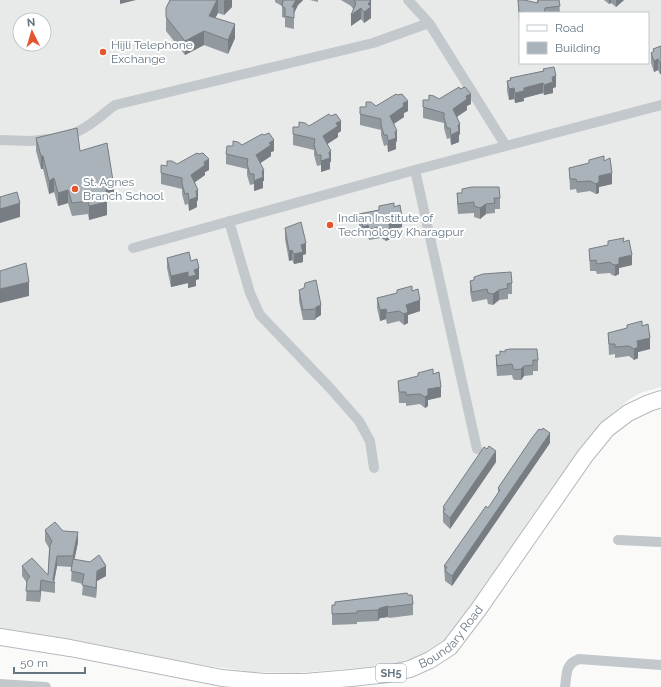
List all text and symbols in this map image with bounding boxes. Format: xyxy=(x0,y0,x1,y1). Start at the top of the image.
north arrow xyxy=(12,12,52,52)
legend xyxy=(519,12,649,64)
text: N xyxy=(26,16,36,29)
text: Road xyxy=(555,21,584,35)
place label: Hijli Telephone Exchange xyxy=(111,38,193,66)
text: Building xyxy=(555,41,601,55)
marker: Hijli Telephone Exchange xyxy=(98,47,108,57)
place label: St. Agnes Branch School xyxy=(83,175,165,203)
marker: St. Agnes Branch School xyxy=(70,184,80,194)
place label: Indian Institute of Technology Kharagpur xyxy=(338,211,465,239)
marker: Indian Institute of Technology Kharagpur xyxy=(325,220,335,230)
street label: Boundary Road xyxy=(417,603,486,671)
scale bar xyxy=(14,649,85,675)
text: 50 m xyxy=(20,656,48,670)
road number: SH5 xyxy=(376,664,406,682)

